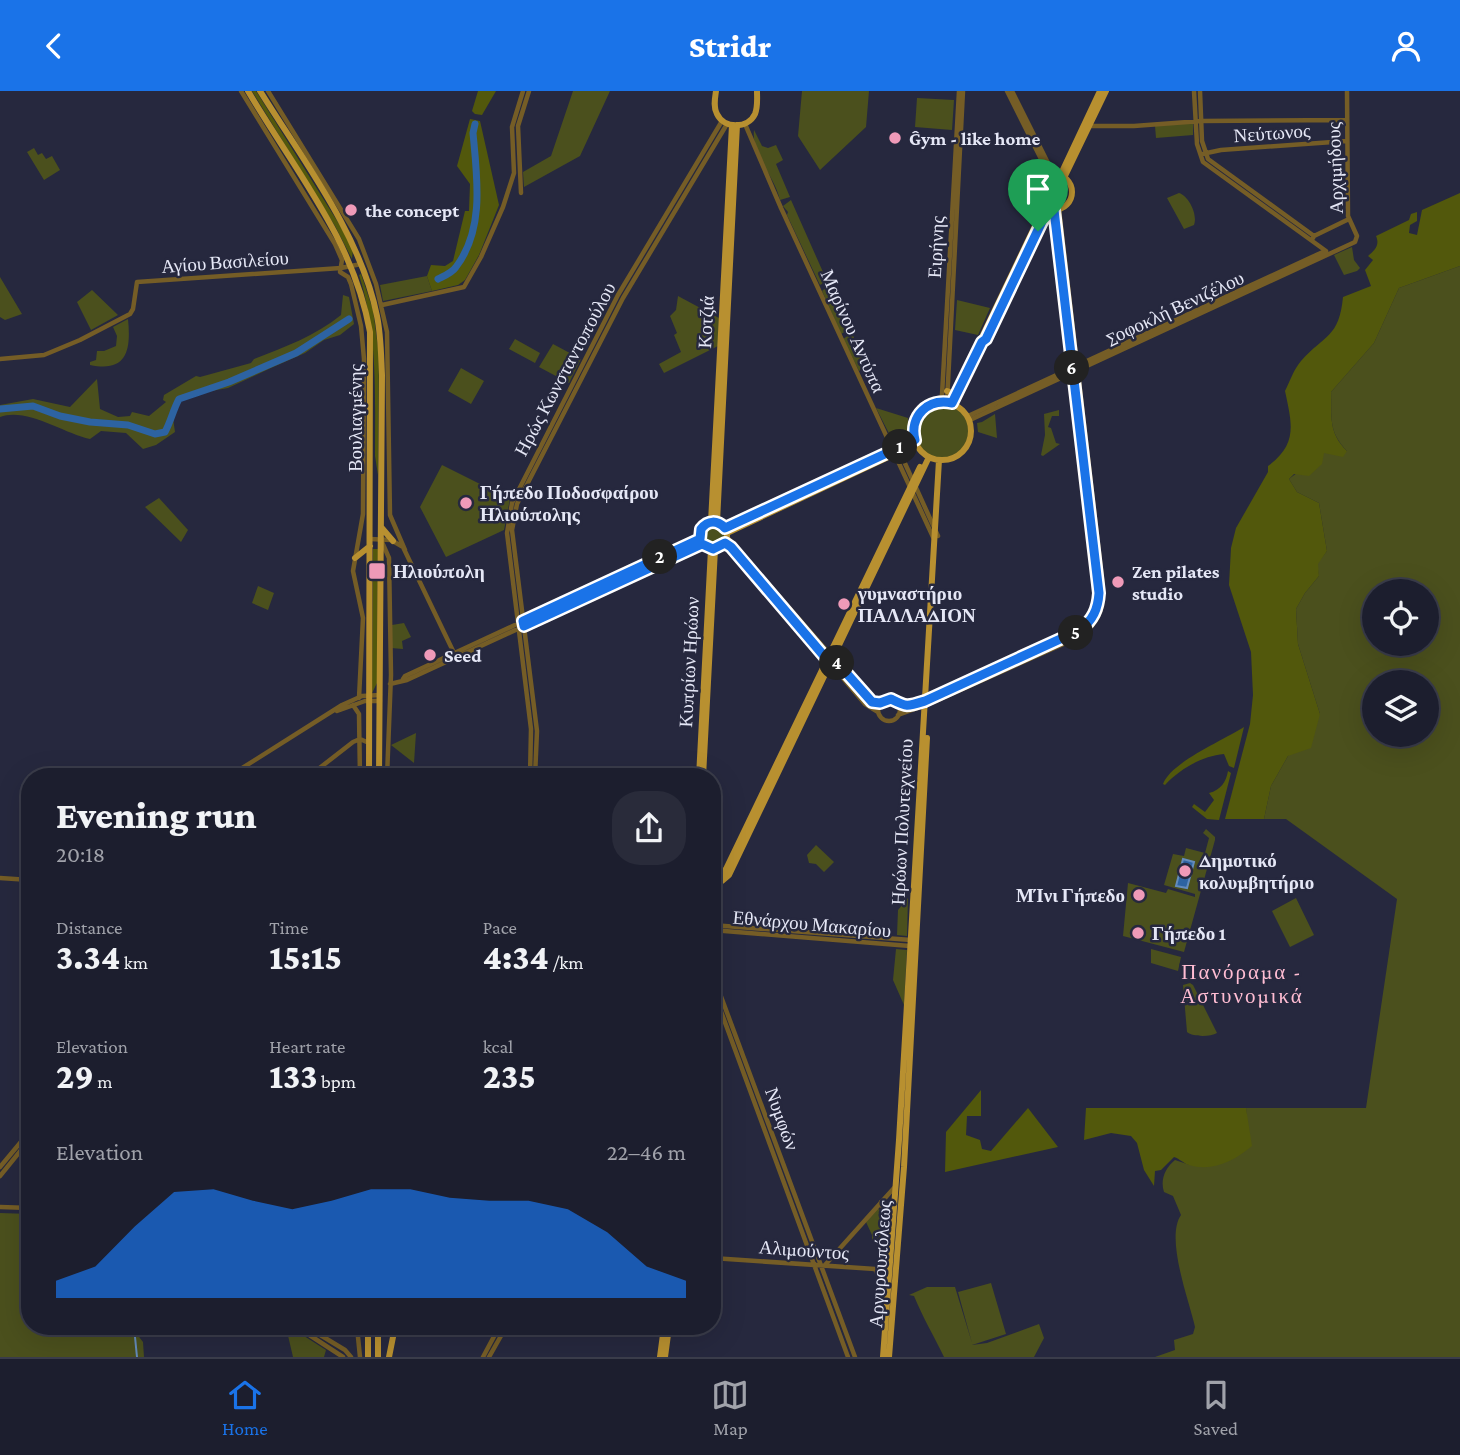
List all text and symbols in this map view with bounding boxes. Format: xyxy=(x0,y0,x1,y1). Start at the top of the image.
icon: back xyxy=(35,27,73,65)
icon: person xyxy=(1387,27,1425,65)
text: Stridr xyxy=(689,28,771,64)
street label: Νεύτωνος xyxy=(1233,120,1312,146)
street label: Αρχιμήδους xyxy=(1323,121,1347,214)
place label: Ĝym - like home xyxy=(909,128,1040,149)
marker: Ĝym - like home xyxy=(887,130,903,146)
pin xyxy=(1008,159,1068,231)
icon: arrive xyxy=(1019,170,1057,208)
place label: the concept xyxy=(365,200,459,221)
marker: the concept xyxy=(343,202,359,218)
street label: Ειρήνης xyxy=(924,215,948,279)
street label: Αγίου Βασιλείου xyxy=(161,247,289,277)
street label: Μαρίνου Αντύπα xyxy=(817,266,889,396)
street label: Σοφοκλή Βενιζέλου xyxy=(1103,267,1247,349)
street label: Ηρώς Κωνσταντοπούλου xyxy=(510,279,620,459)
street label: Κοτζιά xyxy=(694,295,718,349)
pin: 6 xyxy=(1054,351,1090,385)
text: 6 xyxy=(1066,357,1077,378)
street label: Βουλιαγμένης xyxy=(345,363,366,472)
pin: 1 xyxy=(883,429,918,465)
text: 1 xyxy=(896,436,903,457)
place label: Γήπεδο Ποδοσφαίρου Ηλιούπολης xyxy=(480,482,659,525)
marker: Γήπεδο Ποδοσφαίρου Ηλιούπολης xyxy=(458,495,474,511)
pin: 2 xyxy=(642,539,678,575)
text: 2 xyxy=(655,546,664,567)
marker: Ηλιούπολη xyxy=(367,561,387,581)
place label: Ηλιούπολη xyxy=(393,561,485,582)
place label: Zen pilates studio xyxy=(1132,561,1220,604)
marker: Zen pilates studio xyxy=(1110,574,1126,590)
map controls xyxy=(1362,579,1439,747)
button: locate xyxy=(1362,579,1439,656)
place label: γυμναστήριο ΠΑΛΛΑΔΙΟΝ xyxy=(857,583,976,626)
street label: Κυπρίων Ηρώων xyxy=(675,596,703,728)
marker: γυμναστήριο ΠΑΛΛΑΔΙΟΝ xyxy=(836,596,852,612)
pin: 5 xyxy=(1058,615,1094,651)
text: 5 xyxy=(1071,622,1080,643)
place label: Seed xyxy=(444,645,482,666)
pin: 4 xyxy=(820,645,854,681)
marker: Seed xyxy=(422,647,438,663)
text: 4 xyxy=(831,652,842,673)
button: layers xyxy=(1362,670,1439,747)
street label: Ηρώων Πολυτεχνείου xyxy=(887,738,917,906)
button: share xyxy=(612,791,686,865)
text: Evening run xyxy=(56,794,257,836)
text: 20:18 xyxy=(56,841,105,867)
place label: Δημοτικό κολυμβητήριο xyxy=(1199,850,1314,893)
marker: Δημοτικό κολυμβητήριο xyxy=(1177,863,1193,879)
place label: ΜΊνι Γήπεδο xyxy=(1016,885,1125,906)
marker: ΜΊνι Γήπεδο xyxy=(1131,887,1147,903)
street label: Εθνάρχου Μακαρίου xyxy=(732,907,892,941)
text: Distance xyxy=(56,917,122,938)
text: Time xyxy=(269,917,308,938)
text: Pace xyxy=(483,917,517,938)
place label: Γήπεδο 1 xyxy=(1152,923,1226,944)
marker: Γήπεδο 1 xyxy=(1130,925,1146,941)
text: 3.34 xyxy=(56,938,120,977)
text: 15:15 xyxy=(269,938,342,977)
text: 4:34 xyxy=(483,938,549,977)
text: km xyxy=(120,952,148,973)
text: /km xyxy=(549,952,584,973)
district label: Πανόραμα - Αστυνομικά xyxy=(1180,960,1304,1008)
text: Elevation xyxy=(56,1036,128,1057)
text: Heart rate xyxy=(269,1036,345,1057)
text: kcal xyxy=(483,1036,513,1057)
text: 29 xyxy=(56,1057,94,1096)
text: 133 xyxy=(269,1057,318,1096)
text: 235 xyxy=(483,1057,536,1096)
text: m xyxy=(94,1071,113,1092)
text: bpm xyxy=(318,1071,356,1092)
street label: Νυμφών xyxy=(761,1085,803,1154)
text: Elevation xyxy=(56,1139,143,1165)
text: 22–46 m xyxy=(607,1139,686,1165)
street label: Αργυρουπόλεως xyxy=(865,1199,895,1329)
street label: Αλιμούντος xyxy=(758,1236,850,1264)
tab: Home xyxy=(222,1376,268,1439)
tab: Map xyxy=(711,1376,749,1439)
tab: Saved xyxy=(1193,1376,1238,1439)

